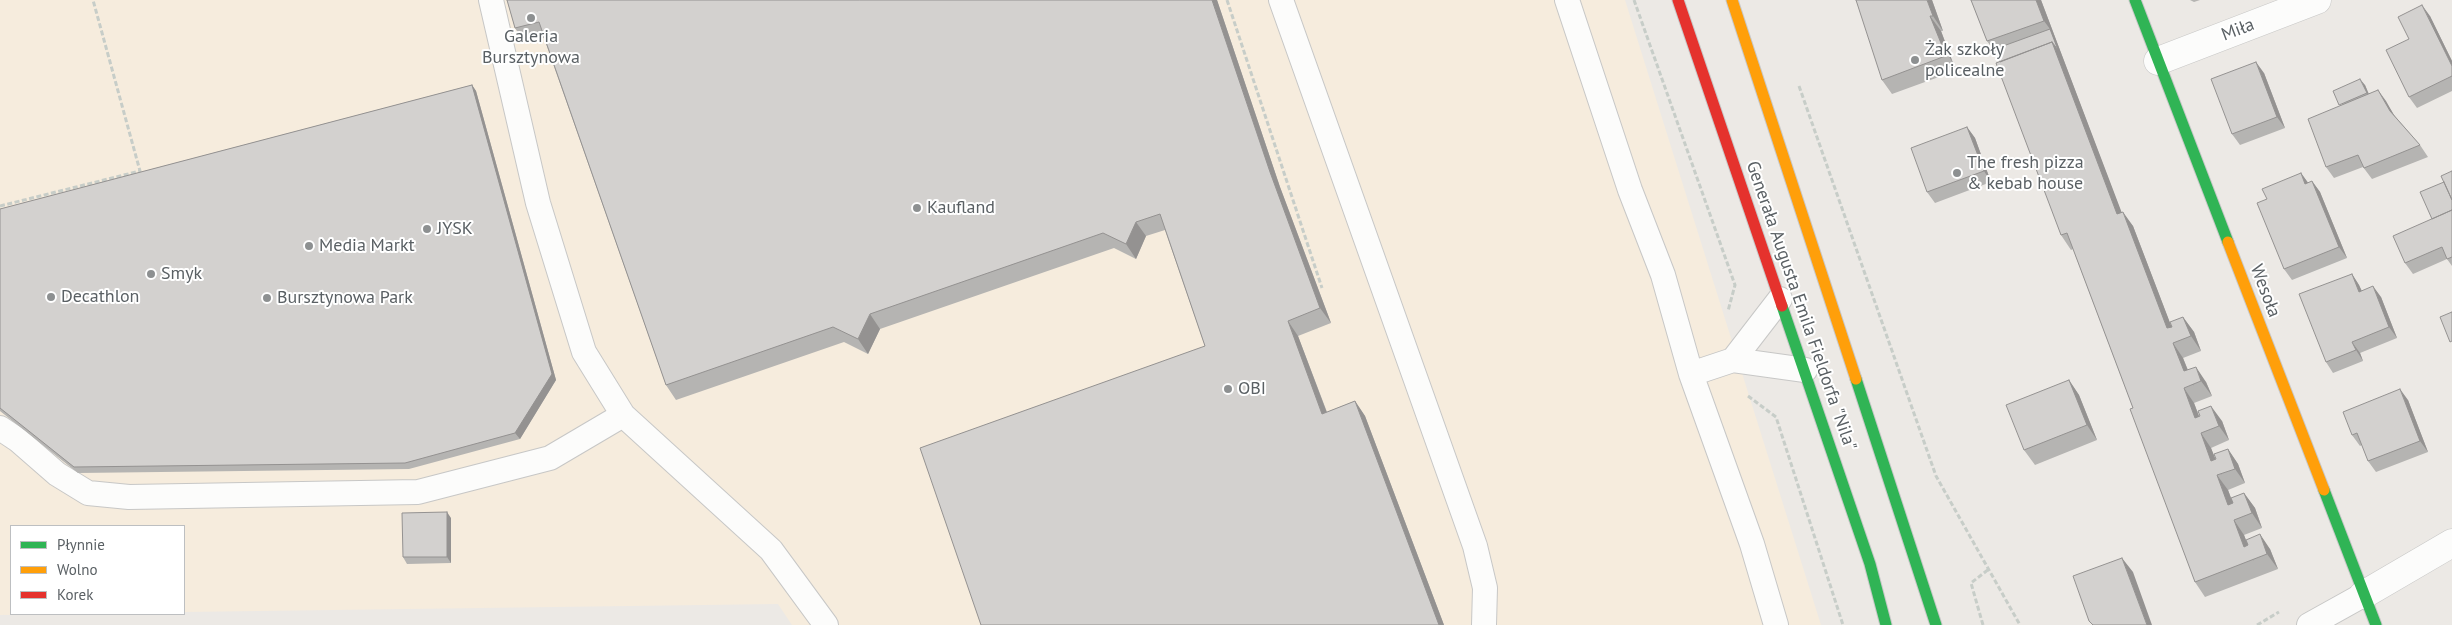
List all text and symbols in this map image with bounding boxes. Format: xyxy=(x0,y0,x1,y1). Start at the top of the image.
marker: Galeria Bursztynowa xyxy=(525,12,537,24)
street label: Miła xyxy=(2219,14,2257,46)
place label: Galeria Bursztynowa xyxy=(482,26,580,68)
place label: Żak szkoły policealne xyxy=(1925,39,2004,82)
marker: Żak szkoły policealne xyxy=(1909,54,1921,66)
place label: The fresh pizza & kebab house xyxy=(1967,152,2084,194)
street label: Generała Augusta Emila Fieldorfa "Nila" xyxy=(1741,158,1861,454)
marker: The fresh pizza & kebab house xyxy=(1951,167,1963,179)
place label: Kaufland xyxy=(927,197,995,219)
marker: Kaufland xyxy=(911,202,923,214)
place label: JYSK xyxy=(437,218,473,240)
marker: JYSK xyxy=(421,223,433,235)
place label: Media Markt xyxy=(319,235,415,257)
marker: Media Markt xyxy=(303,240,315,252)
street label: Wesoła xyxy=(2245,262,2285,320)
place label: Smyk xyxy=(161,263,202,285)
marker: Smyk xyxy=(145,268,157,280)
place label: Decathlon xyxy=(61,286,139,308)
place label: Bursztynowa Park xyxy=(277,287,413,309)
marker: Decathlon xyxy=(45,291,57,303)
marker: Bursztynowa Park xyxy=(261,292,273,304)
place label: OBI xyxy=(1238,378,1266,400)
marker: OBI xyxy=(1222,383,1234,395)
legend xyxy=(10,525,185,615)
text: Płynnie xyxy=(57,535,105,554)
text: Wolno xyxy=(57,560,97,579)
text: Korek xyxy=(57,585,93,604)

